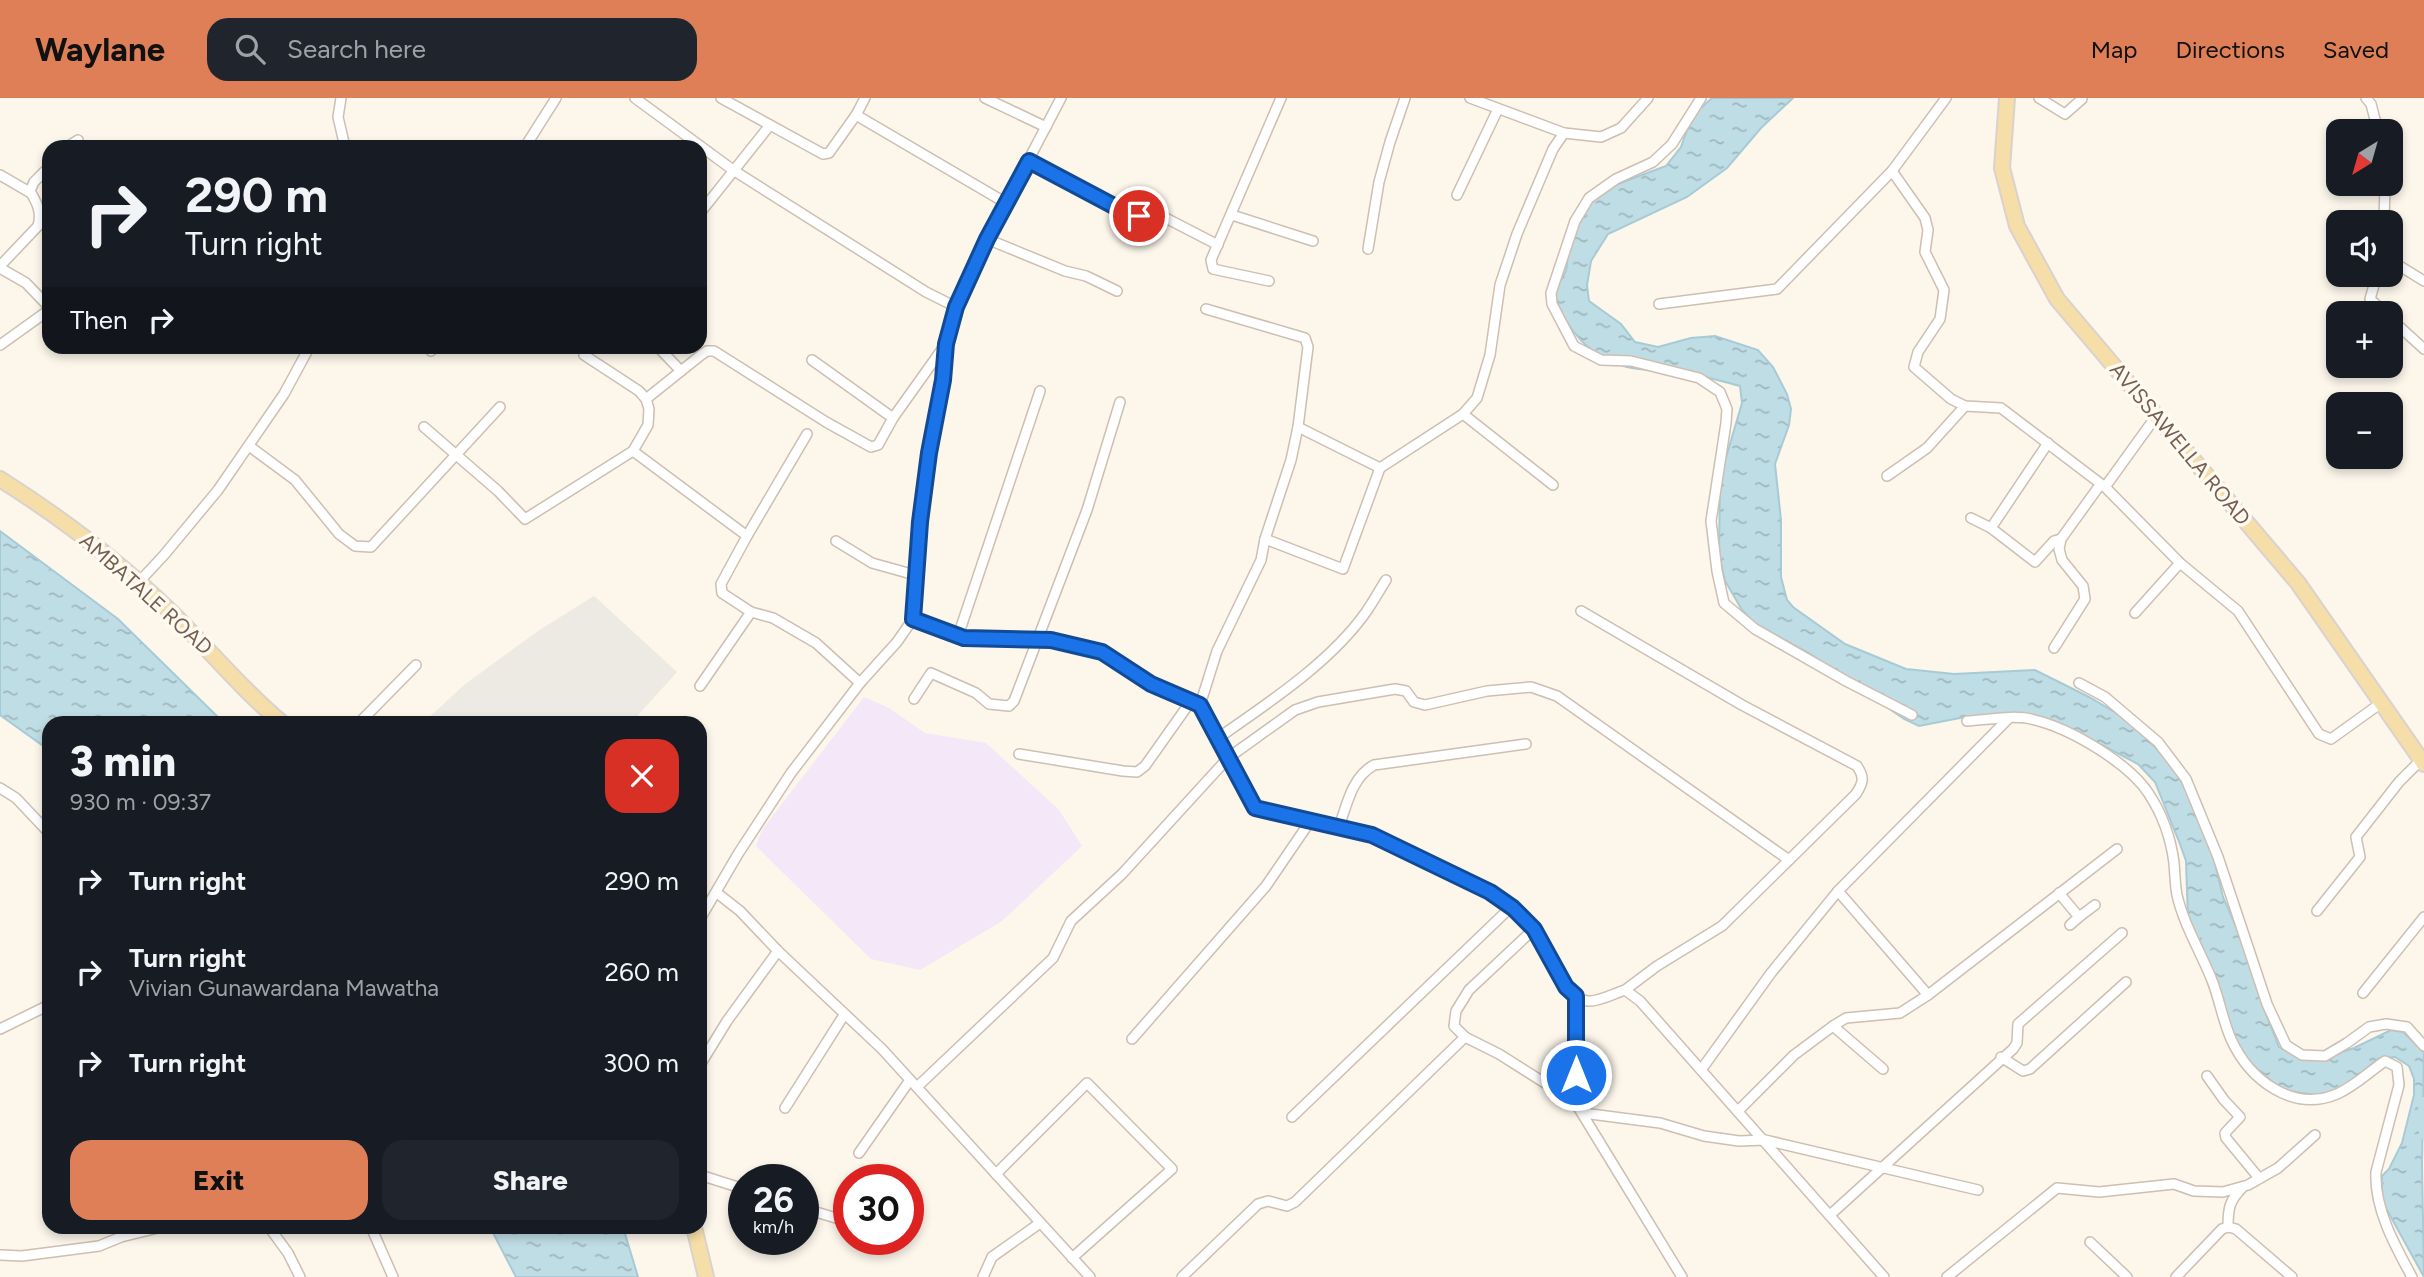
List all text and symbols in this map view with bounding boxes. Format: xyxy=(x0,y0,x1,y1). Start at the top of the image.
search box xyxy=(207,18,697,81)
text: Waylane xyxy=(35,30,165,69)
icon: search xyxy=(231,30,269,68)
text: Search here xyxy=(287,33,426,65)
text: Map xyxy=(2091,35,2137,64)
text: Directions xyxy=(2175,35,2285,64)
text: Saved xyxy=(2323,35,2389,64)
north arrow xyxy=(2326,119,2403,196)
map controls xyxy=(2326,119,2403,469)
text: 290 m xyxy=(185,165,328,224)
icon: right xyxy=(70,168,161,259)
pin xyxy=(1109,186,1169,246)
icon: arrive xyxy=(1120,197,1158,235)
button: sound xyxy=(2326,210,2403,287)
text: Turn right xyxy=(185,225,323,263)
icon: right xyxy=(142,301,180,339)
button: + xyxy=(2326,301,2403,378)
text: Then xyxy=(70,304,128,336)
street label: AVISSAWELLA ROAD xyxy=(2105,357,2256,530)
button: − xyxy=(2326,392,2403,469)
street label: AMBATALE ROAD xyxy=(75,528,218,660)
text: 3 min xyxy=(70,736,176,787)
button: close xyxy=(605,739,679,813)
text: 930 m · 09:37 xyxy=(70,788,211,816)
icon: right xyxy=(70,862,108,900)
text: Turn right xyxy=(129,865,246,897)
text: 290 m xyxy=(605,865,679,897)
text: Turn right xyxy=(129,942,246,974)
icon: right xyxy=(70,953,108,991)
text: 260 m xyxy=(605,956,679,988)
text: Vivian Gunawardana Mawatha xyxy=(129,974,439,1002)
position arrow xyxy=(1539,1038,1613,1112)
icon: right xyxy=(70,1044,108,1082)
text: Turn right xyxy=(129,1047,246,1079)
text: 300 m xyxy=(603,1047,679,1079)
button: Exit xyxy=(70,1140,368,1220)
button: Share xyxy=(382,1140,679,1220)
speed limit sign: 30 xyxy=(833,1164,924,1255)
text: 26 xyxy=(753,1179,794,1221)
text: km/h xyxy=(753,1216,794,1238)

